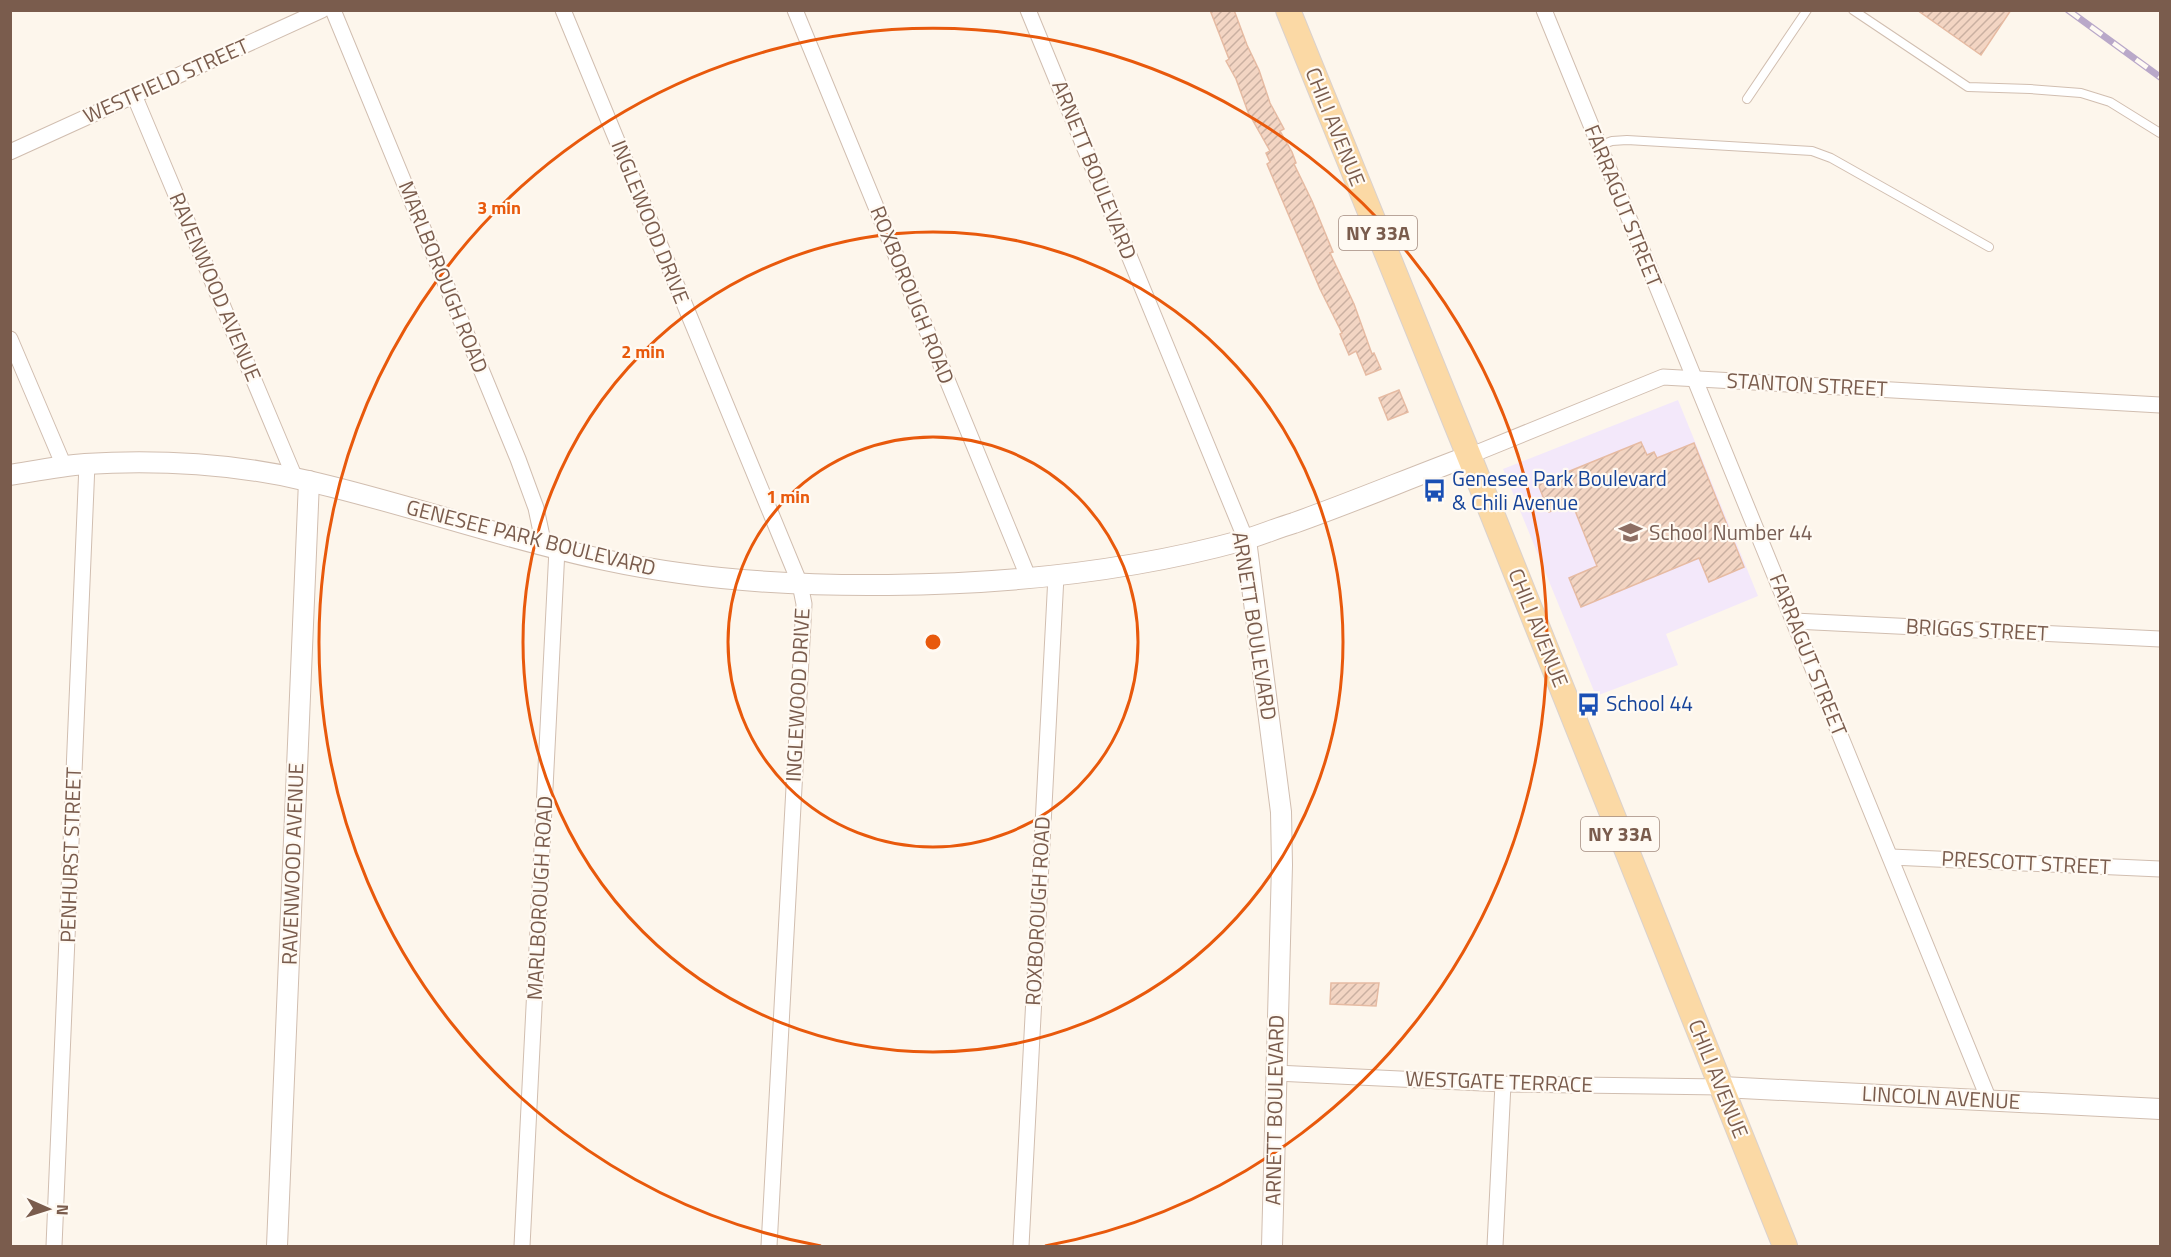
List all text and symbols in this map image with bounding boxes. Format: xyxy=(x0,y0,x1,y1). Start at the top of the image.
street label: WESTFIELD STREET xyxy=(78,29,254,131)
street label: CHILI AVENUE xyxy=(1298,62,1374,191)
street label: ARNETT BOULEVARD xyxy=(1044,75,1145,264)
street label: FARRAGUT STREET xyxy=(1577,120,1671,292)
street label: INGLEWOOD DRIVE xyxy=(604,135,698,308)
street label: MARLBOROUGH ROAD xyxy=(391,176,497,377)
street label: RAVENWOOD AVENUE xyxy=(162,187,270,386)
text: 3 min xyxy=(477,194,521,221)
street label: ROXBOROUGH ROAD xyxy=(863,201,963,389)
road number: NY 33A xyxy=(1339,216,1417,250)
text: 2 min xyxy=(621,338,665,365)
street label: STANTON STREET xyxy=(1726,364,1888,404)
place label: Genesee Park Boulevard & Chili Avenue xyxy=(1452,462,1667,518)
bus stop icon: Genesee Park Boulevard & Chili Avenue xyxy=(1421,478,1447,504)
text: 1 min xyxy=(766,483,810,510)
street label: GENESEE PARK BOULEVARD xyxy=(403,491,659,584)
place label: School Number 44 xyxy=(1649,516,1812,548)
school or university icon: School Number 44 xyxy=(1618,520,1644,546)
street label: ARNETT BOULEVARD xyxy=(1224,529,1286,722)
street label: CHILI AVENUE xyxy=(1501,563,1577,692)
street label: FARRAGUT STREET xyxy=(1762,569,1856,741)
street label: INGLEWOOD DRIVE xyxy=(776,607,818,783)
street label: BRIGGS STREET xyxy=(1905,609,2049,649)
centre of rings xyxy=(923,632,943,652)
place label: School 44 xyxy=(1606,687,1693,719)
bus stop icon: School 44 xyxy=(1575,691,1601,717)
street label: RAVENWOOD AVENUE xyxy=(272,762,312,966)
street label: PENHURST STREET xyxy=(51,767,89,943)
street label: MARLBOROUGH ROAD xyxy=(518,795,560,1001)
street label: ROXBOROUGH ROAD xyxy=(1016,815,1058,1006)
road number: NY 33A xyxy=(1581,817,1659,851)
street label: PRESCOTT STREET xyxy=(1941,842,2111,882)
street label: ARNETT BOULEVARD xyxy=(1256,1014,1292,1206)
street label: CHILI AVENUE xyxy=(1681,1014,1757,1143)
street label: WESTGATE TERRACE xyxy=(1405,1062,1593,1100)
street label: LINCOLN AVENUE xyxy=(1861,1077,2021,1117)
north arrow xyxy=(18,1179,78,1239)
text: N xyxy=(51,1204,75,1216)

